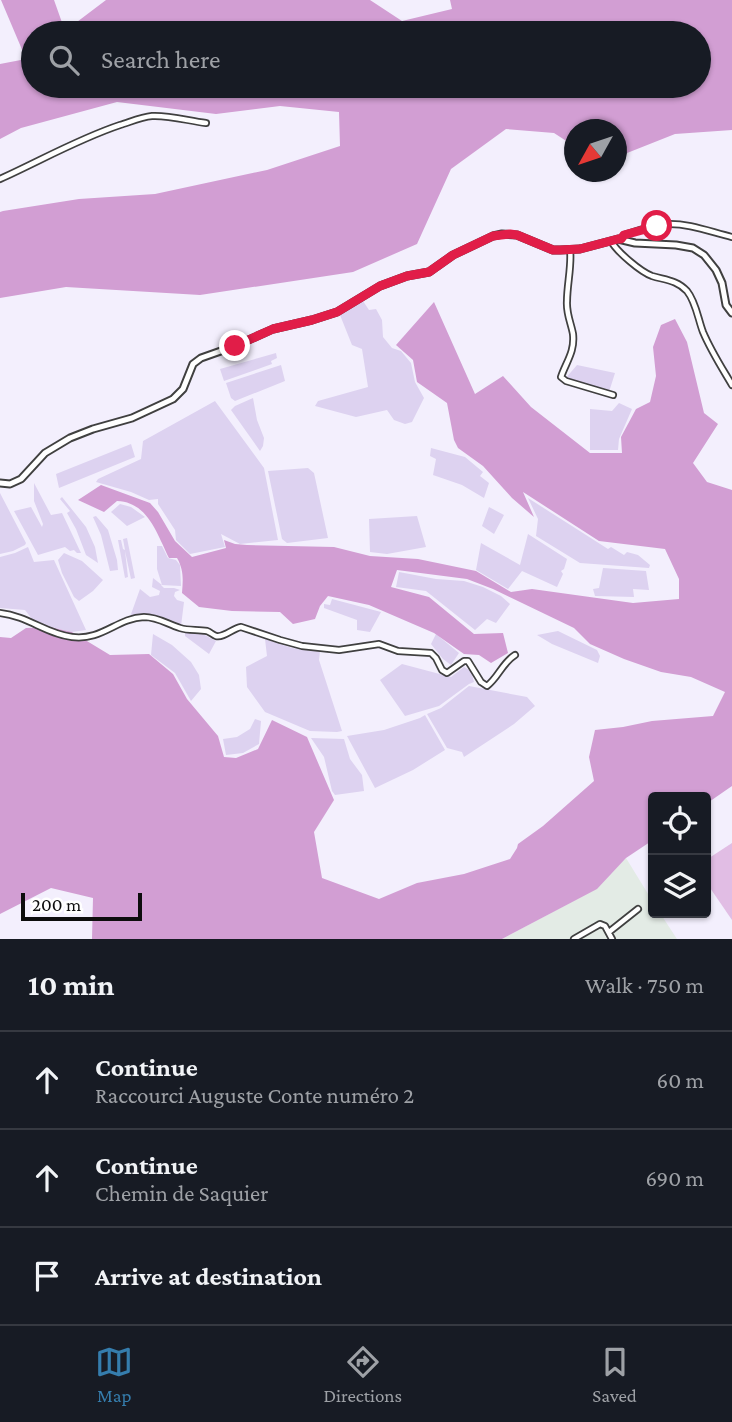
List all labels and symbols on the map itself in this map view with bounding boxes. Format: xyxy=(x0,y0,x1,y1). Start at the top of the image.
north arrow xyxy=(564,119,627,182)
route start xyxy=(641,210,672,241)
route end xyxy=(219,330,250,361)
scale bar xyxy=(21,890,142,922)

